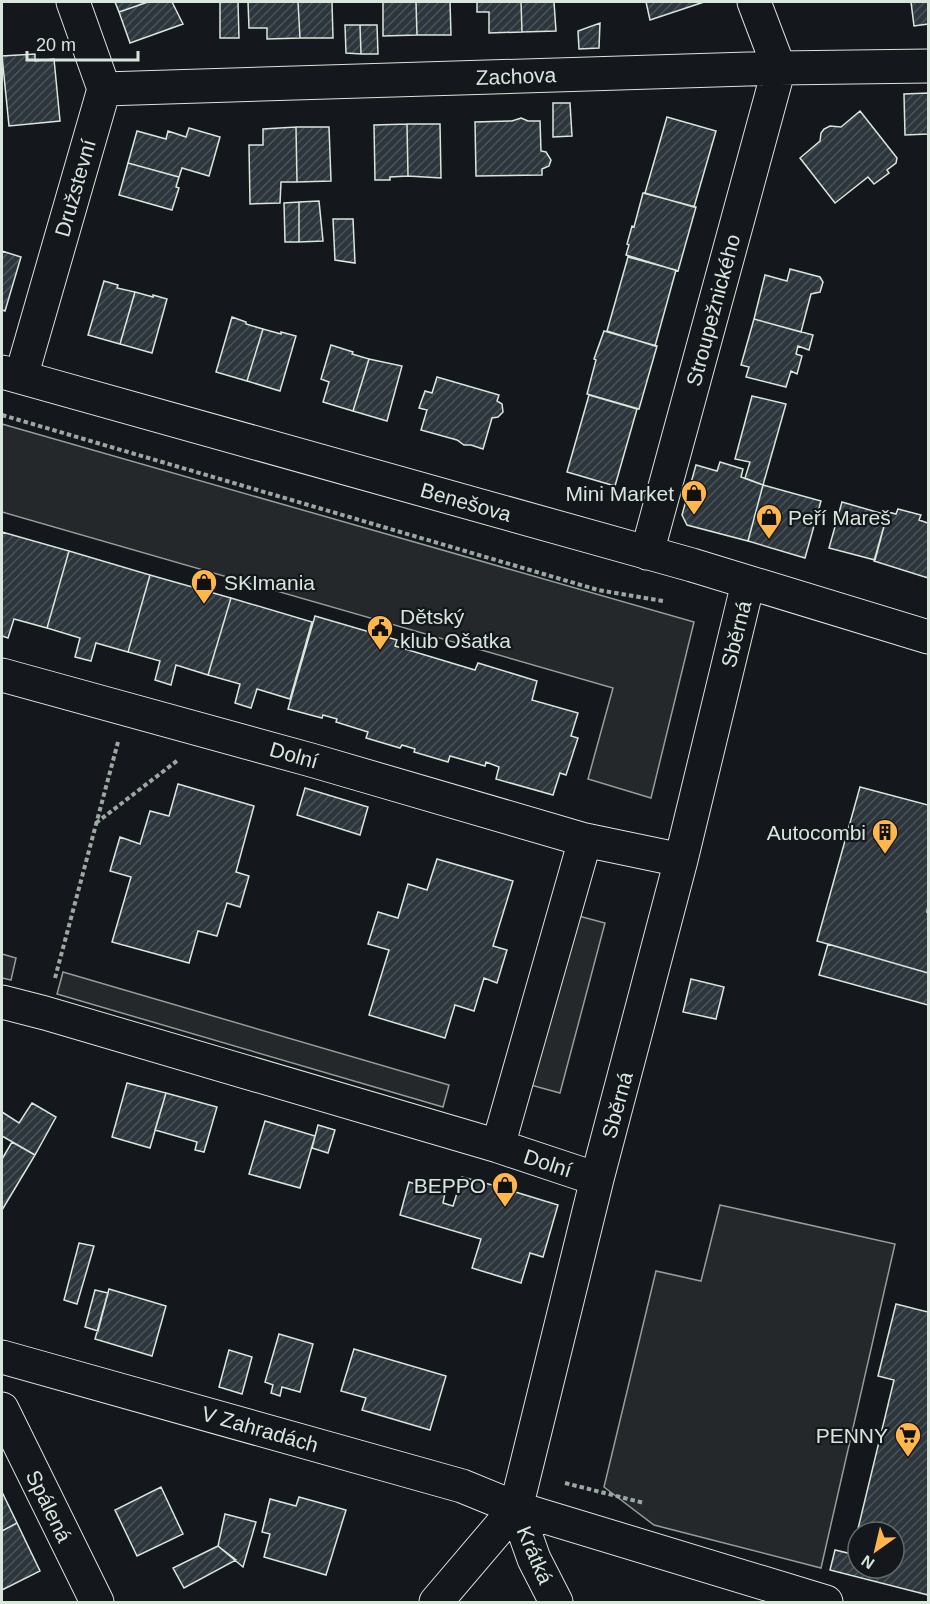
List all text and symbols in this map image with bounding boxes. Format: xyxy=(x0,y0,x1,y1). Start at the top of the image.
scale bar xyxy=(27,24,138,62)
text: 20 m xyxy=(36,35,76,55)
street label: Zachova xyxy=(475,63,557,89)
street label: Družstevní xyxy=(50,136,100,239)
street label: Stroupežnického xyxy=(682,231,744,389)
street label: Benešova xyxy=(418,478,514,526)
shop icon: Mini Market xyxy=(679,478,709,516)
place label: Mini Market xyxy=(565,482,674,505)
shop icon: Peří Mareš xyxy=(754,502,784,540)
place label: Peří Mareš xyxy=(788,506,891,529)
shop icon: SKImania xyxy=(189,567,219,605)
place label: SKImania xyxy=(224,571,315,594)
street label: Sběrná xyxy=(717,598,755,670)
place label: Dětský klub Ošatka xyxy=(400,605,511,652)
public building icon: Dětský klub Ošatka xyxy=(365,613,395,651)
street label: Dolní xyxy=(267,737,321,773)
building icon: Autocombi xyxy=(870,817,900,855)
place label: Autocombi xyxy=(767,821,866,844)
street label: Sběrná xyxy=(597,1069,637,1141)
street label: Dolní xyxy=(521,1144,575,1182)
shop icon: BEPPO xyxy=(490,1170,520,1208)
place label: BEPPO xyxy=(414,1174,486,1197)
street label: V Zahradách xyxy=(199,1401,321,1457)
supermarket icon: PENNY xyxy=(893,1420,923,1458)
place label: PENNY xyxy=(816,1424,888,1447)
street label: Spálená xyxy=(22,1466,76,1546)
north arrow xyxy=(846,1520,906,1580)
street label: Krátká xyxy=(513,1523,558,1588)
text: N xyxy=(858,1552,877,1572)

